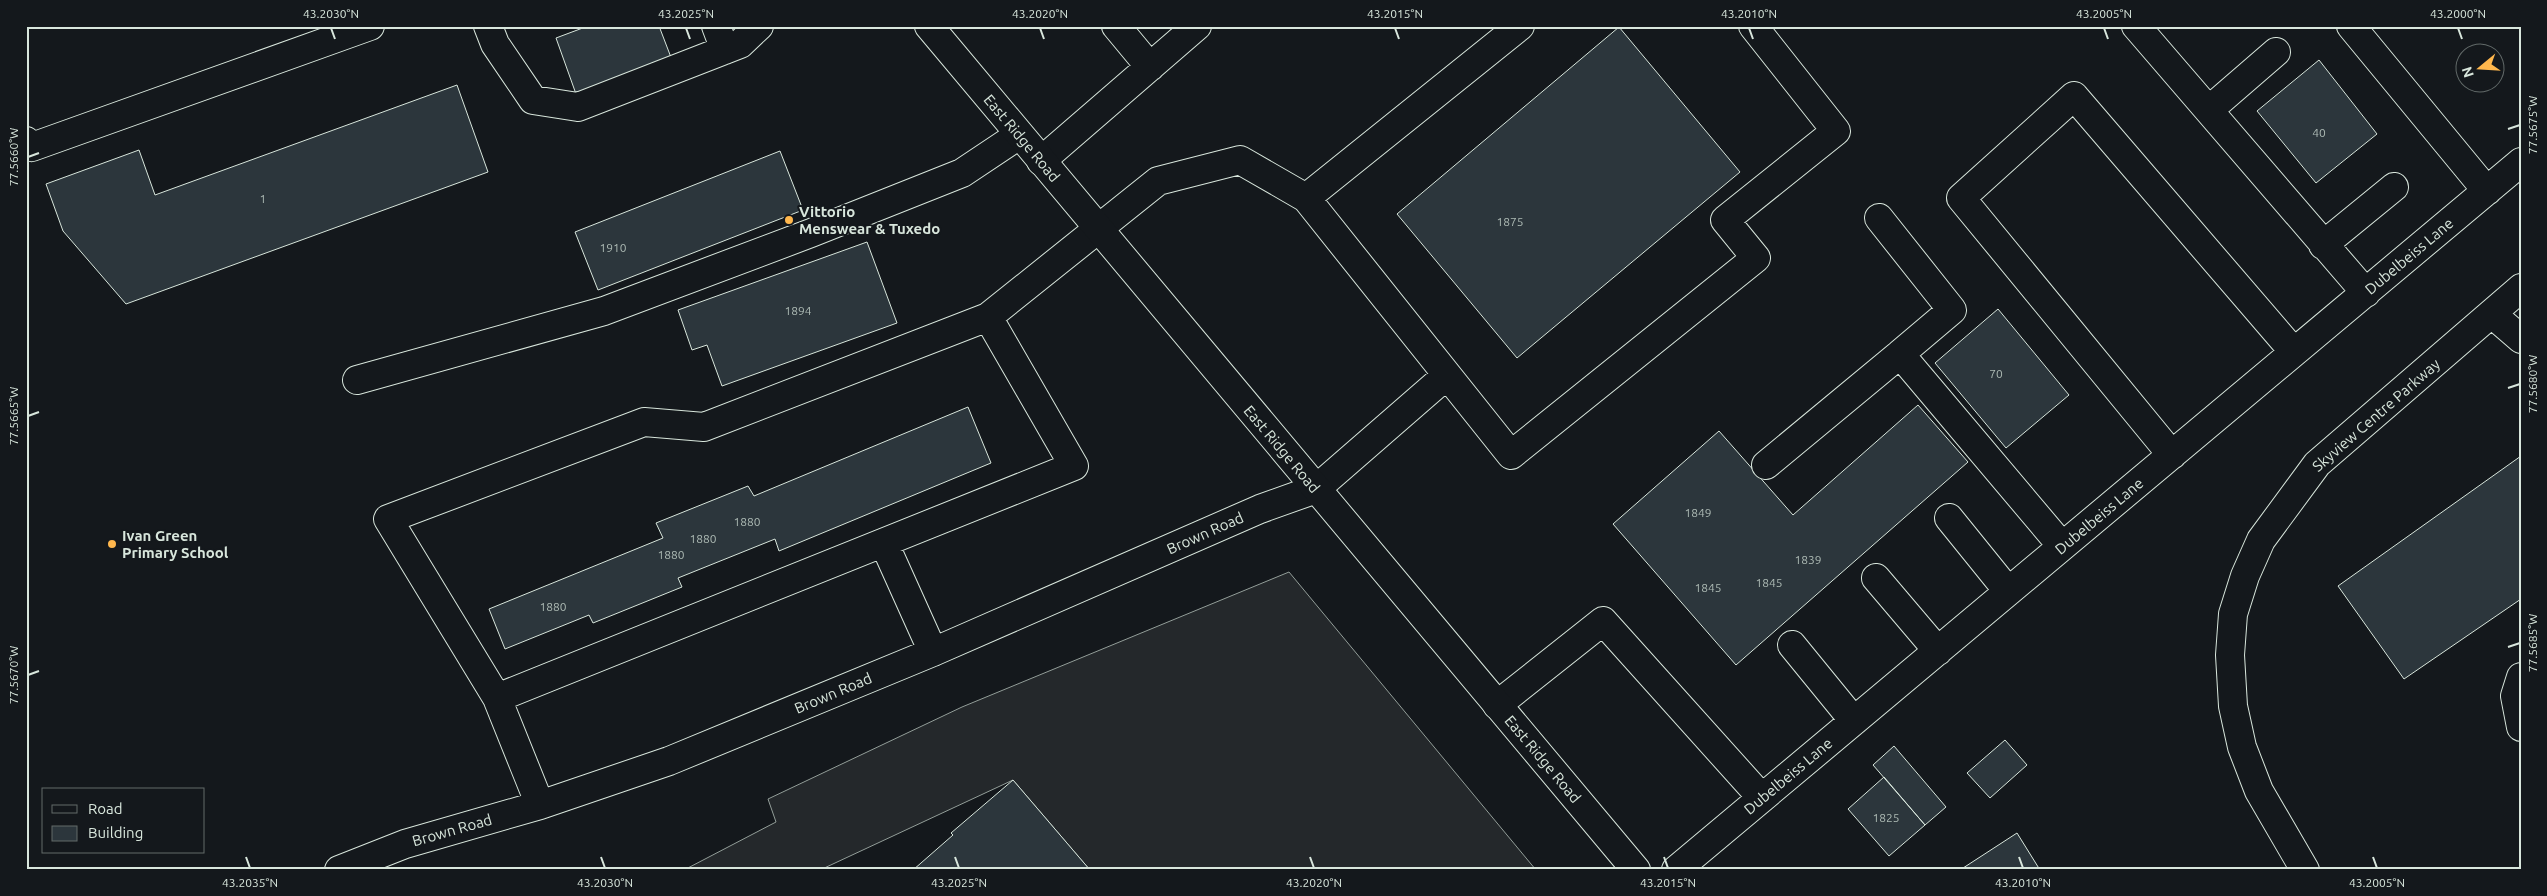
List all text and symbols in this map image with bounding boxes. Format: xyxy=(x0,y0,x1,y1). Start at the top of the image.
text: 43.2030°N xyxy=(303,7,359,20)
text: 43.2025°N xyxy=(658,7,714,20)
text: 43.2020°N xyxy=(1012,7,1068,20)
text: 43.2015°N xyxy=(1367,7,1423,20)
text: 43.2010°N xyxy=(1721,7,1777,20)
text: 43.2005°N xyxy=(2076,7,2132,20)
text: 43.2000°N xyxy=(2430,7,2486,20)
north arrow xyxy=(2454,42,2504,92)
text: N xyxy=(2458,65,2477,79)
street label: East Ridge Road xyxy=(981,91,1063,185)
text: 77.5675°W xyxy=(2526,96,2539,154)
house number: 40 xyxy=(2312,126,2326,139)
text: 77.5660°W xyxy=(7,128,20,186)
house number: 1 xyxy=(260,192,266,205)
place label: Vittorio Menswear & Tuxedo xyxy=(799,203,940,237)
marker: Vittorio Menswear & Tuxedo xyxy=(783,214,795,226)
street label: Dubelbeiss Lane xyxy=(2362,214,2456,298)
house number: 1875 xyxy=(1496,215,1524,228)
house number: 1910 xyxy=(599,241,627,254)
house number: 1894 xyxy=(784,304,812,317)
street label: Skyview Centre Parkway xyxy=(2309,355,2443,475)
text: 77.5680°W xyxy=(2526,355,2539,413)
house number: 70 xyxy=(1989,367,2003,380)
text: 77.5665°W xyxy=(7,387,20,445)
street label: East Ridge Road xyxy=(1241,402,1323,496)
street label: Dubelbeiss Lane xyxy=(2052,474,2146,558)
house number: 1849 xyxy=(1684,506,1712,519)
street label: Brown Road xyxy=(1164,509,1246,557)
house number: 1880 xyxy=(733,515,761,528)
place label: Ivan Green Primary School xyxy=(122,527,229,561)
house number: 1880 xyxy=(689,532,717,545)
marker: Ivan Green Primary School xyxy=(106,538,118,550)
house number: 1880 xyxy=(657,548,685,561)
house number: 1839 xyxy=(1794,553,1822,566)
house number: 1845 xyxy=(1755,576,1783,589)
house number: 1845 xyxy=(1694,581,1722,594)
house number: 1880 xyxy=(539,600,567,613)
text: 77.5685°W xyxy=(2526,614,2539,672)
text: 77.5670°W xyxy=(7,646,20,704)
street label: Brown Road xyxy=(792,669,874,717)
street label: East Ridge Road xyxy=(1502,712,1584,806)
street label: Dubelbeiss Lane xyxy=(1741,734,1835,818)
legend xyxy=(42,788,205,854)
text: Road xyxy=(88,800,123,817)
street label: Brown Road xyxy=(410,811,494,849)
house number: 1825 xyxy=(1872,811,1900,824)
text: Building xyxy=(88,824,143,841)
text: 43.2035°N xyxy=(222,876,278,889)
text: 43.2030°N xyxy=(577,876,633,889)
text: 43.2025°N xyxy=(931,876,987,889)
text: 43.2020°N xyxy=(1286,876,1342,889)
text: 43.2015°N xyxy=(1640,876,1696,889)
text: 43.2010°N xyxy=(1995,876,2051,889)
text: 43.2005°N xyxy=(2349,876,2405,889)

